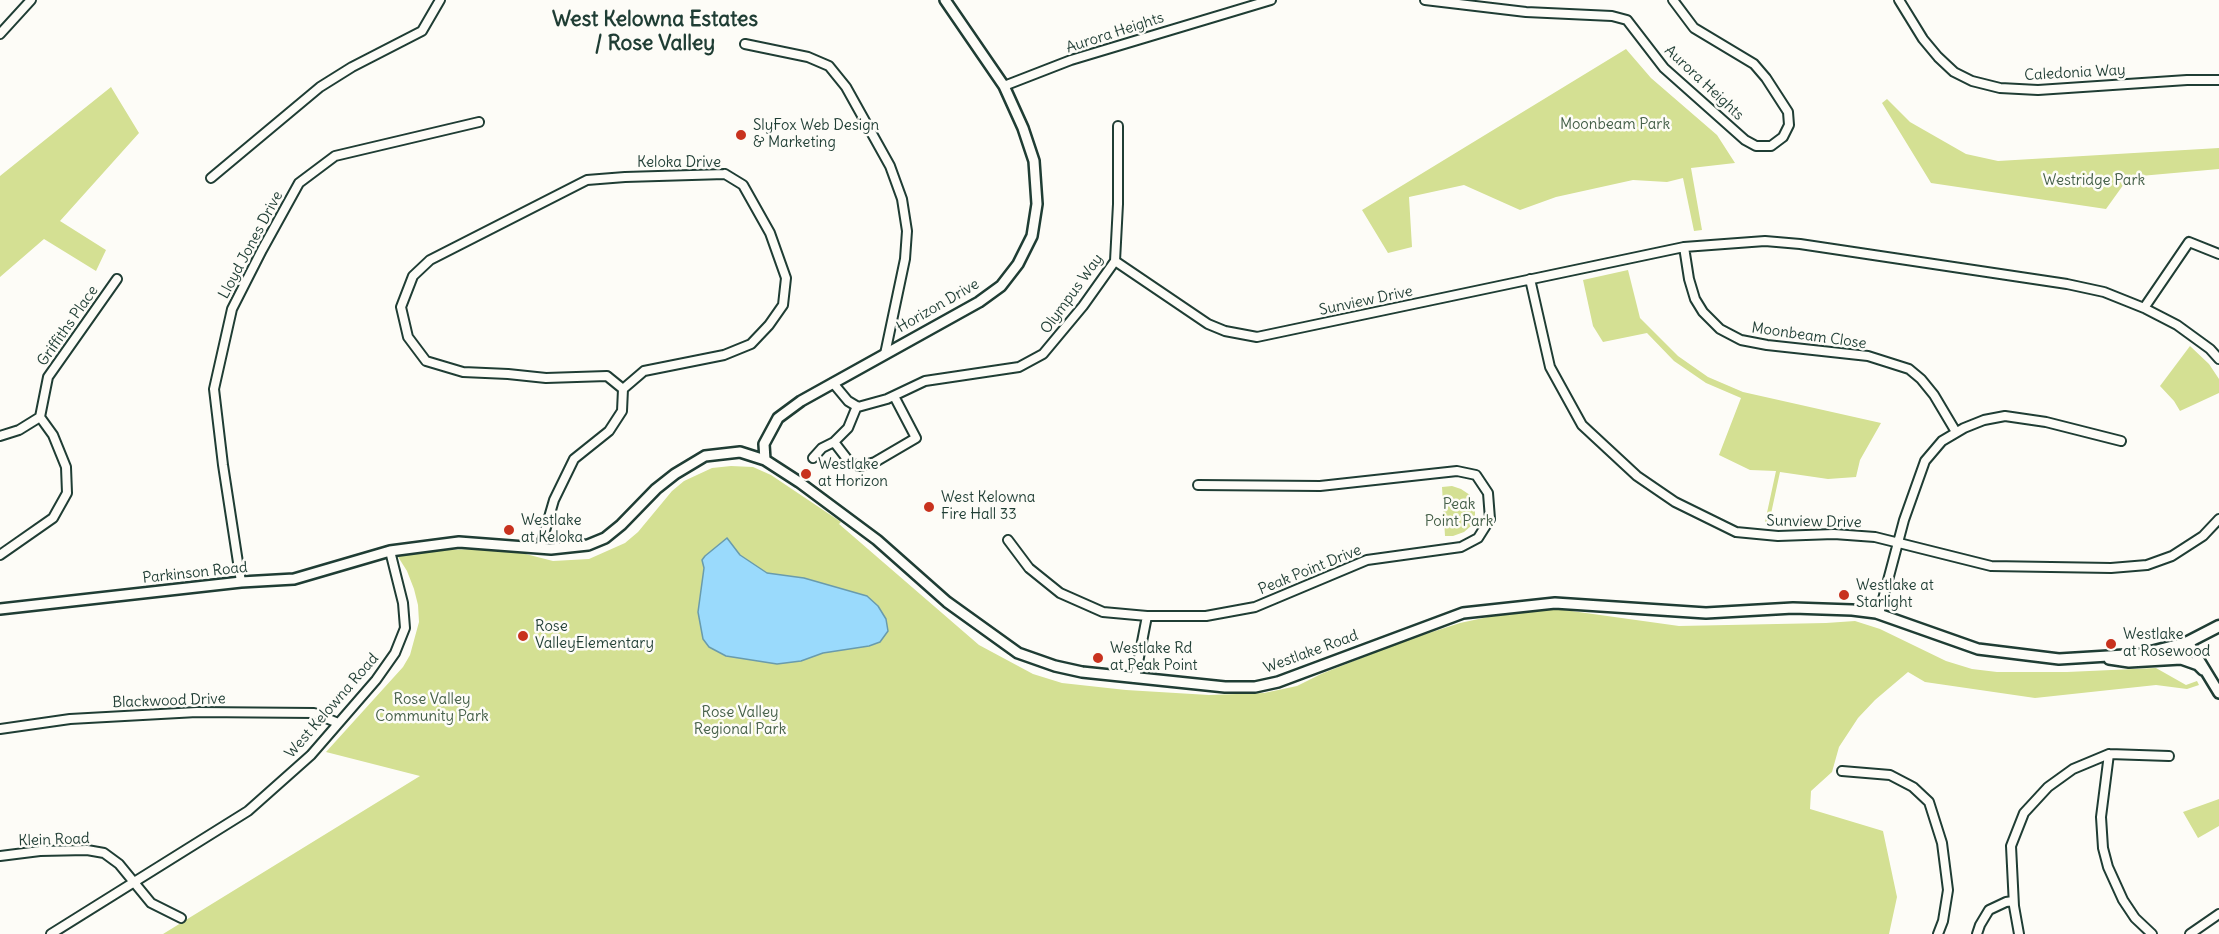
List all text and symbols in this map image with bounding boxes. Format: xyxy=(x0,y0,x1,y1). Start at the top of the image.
district label: West Kelowna Estates / Rose Valley xyxy=(552,7,758,57)
street label: Aurora Heights xyxy=(1064,9,1166,57)
street label: Aurora Heights xyxy=(1661,42,1747,124)
street label: Caledonia Way xyxy=(2024,61,2126,85)
park label: Moonbeam Park xyxy=(1560,116,1670,134)
place label: SlyFox Web Design & Marketing xyxy=(753,117,879,152)
marker: SlyFox Web Design & Marketing xyxy=(734,128,748,142)
street label: Keloka Drive xyxy=(637,154,721,172)
park label: Westridge Park xyxy=(2043,172,2145,190)
street label: Lloyd Jones Drive xyxy=(215,188,287,302)
street label: Olympus Way xyxy=(1037,250,1107,338)
street label: Horizon Drive xyxy=(894,275,982,337)
street label: Griffiths Place xyxy=(34,282,102,370)
street label: Sunview Drive xyxy=(1318,282,1414,320)
street label: Moonbeam Close xyxy=(1750,319,1868,353)
place label: Westlake at Horizon xyxy=(818,456,888,491)
marker: Westlake at Horizon xyxy=(799,467,813,481)
place label: West Kelowna Fire Hall 33 xyxy=(941,489,1035,524)
park label: Peak Point Park xyxy=(1425,496,1493,531)
marker: West Kelowna Fire Hall 33 xyxy=(922,500,936,514)
place label: Westlake at Keloka xyxy=(521,512,583,547)
street label: Sunview Drive xyxy=(1766,512,1862,532)
marker: Westlake at Keloka xyxy=(502,523,516,537)
street label: Peak Point Drive xyxy=(1256,541,1364,599)
street label: Parkinson Road xyxy=(141,559,249,587)
place label: Westlake at Starlight xyxy=(1856,577,1934,612)
marker: Westlake at Starlight xyxy=(1837,588,1851,602)
place label: Rose ValleyElementary xyxy=(535,618,654,653)
place label: Westlake at Rosewood xyxy=(2123,626,2210,661)
street label: Westlake Road xyxy=(1261,627,1361,677)
marker: Rose ValleyElementary xyxy=(516,629,530,643)
marker: Westlake at Rosewood xyxy=(2104,637,2118,651)
place label: Westlake Rd at Peak Point xyxy=(1110,640,1198,675)
street label: West Kelowna Road xyxy=(282,650,382,762)
marker: Westlake Rd at Peak Point xyxy=(1091,651,1105,665)
street label: Blackwood Drive xyxy=(112,690,226,712)
park label: Rose Valley Community Park xyxy=(375,691,489,726)
park label: Rose Valley Regional Park xyxy=(694,704,786,739)
street label: Klein Road xyxy=(18,830,90,850)

